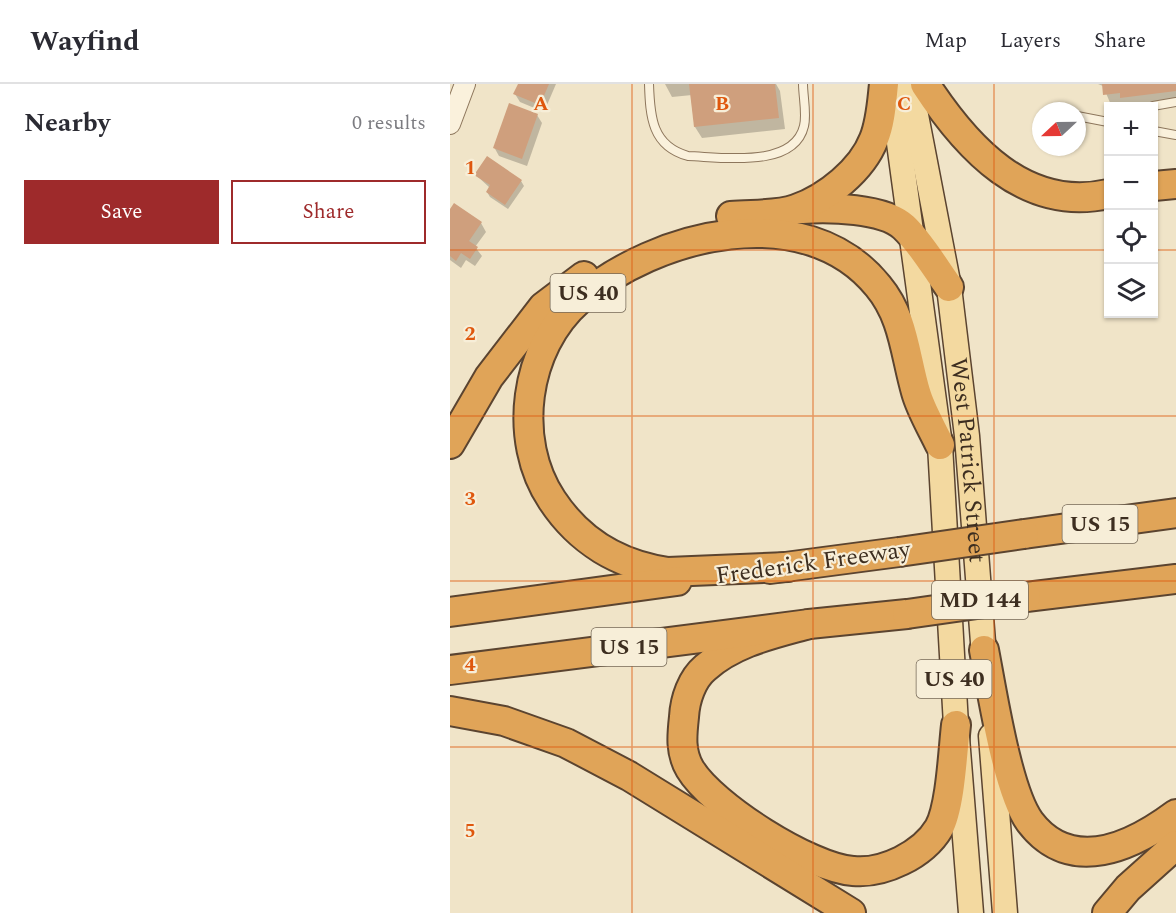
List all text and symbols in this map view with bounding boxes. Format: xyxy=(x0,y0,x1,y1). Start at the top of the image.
text: Wayfind xyxy=(30,20,139,63)
text: Map xyxy=(925,25,967,57)
text: Layers xyxy=(1000,25,1061,57)
text: Share xyxy=(1094,25,1146,57)
text: A xyxy=(533,89,549,119)
text: B xyxy=(715,89,729,119)
text: C xyxy=(897,89,911,119)
north arrow xyxy=(1032,102,1086,156)
map controls xyxy=(1104,102,1158,318)
button: + xyxy=(1104,102,1158,156)
text: Nearby xyxy=(24,103,110,143)
text: 0 results xyxy=(352,108,426,138)
text: 1 xyxy=(464,153,476,183)
button: − xyxy=(1104,156,1158,210)
button: Save xyxy=(24,180,219,244)
button: Share xyxy=(231,180,426,244)
button: locate xyxy=(1104,210,1158,264)
button: layers xyxy=(1104,264,1158,318)
road number: US 40 xyxy=(550,274,626,312)
text: 2 xyxy=(464,319,476,349)
street label: West Patrick Street xyxy=(940,356,995,564)
text: 3 xyxy=(464,484,476,514)
road number: US 15 xyxy=(1062,505,1138,543)
street label: Frederick Freeway xyxy=(713,531,914,594)
road number: MD 144 xyxy=(932,581,1028,619)
road number: US 15 xyxy=(592,628,666,666)
text: 4 xyxy=(464,650,476,680)
road number: US 40 xyxy=(916,660,992,698)
text: 5 xyxy=(464,816,476,846)

